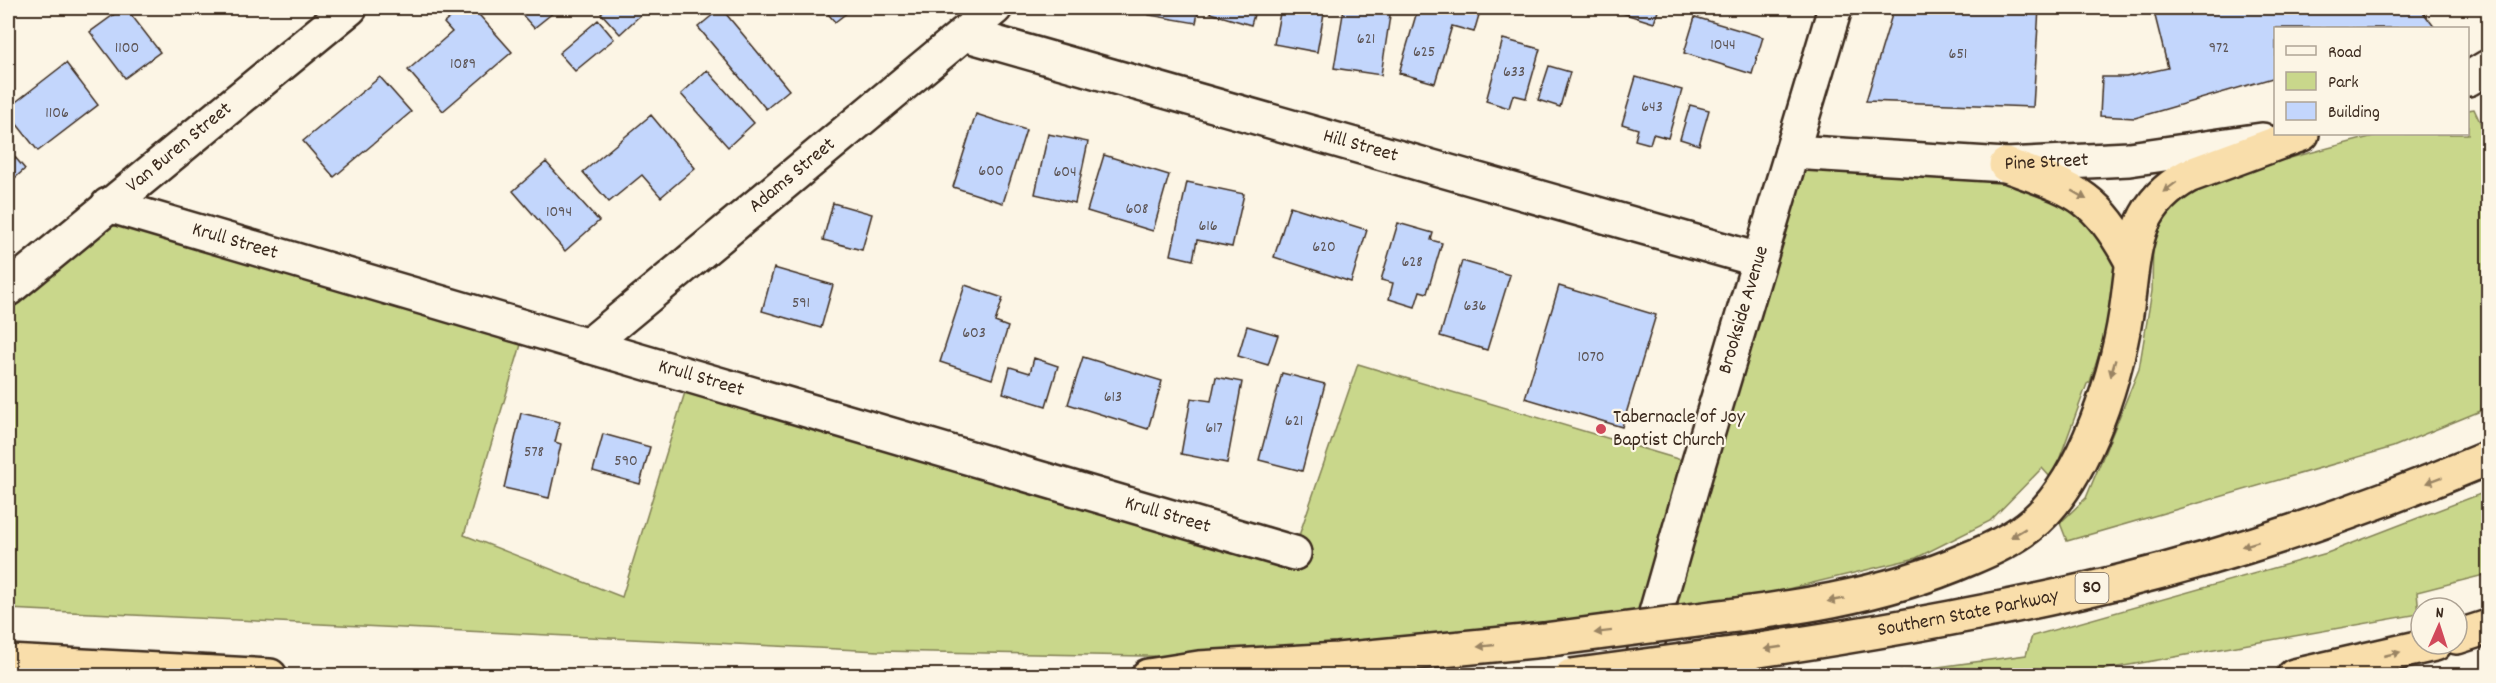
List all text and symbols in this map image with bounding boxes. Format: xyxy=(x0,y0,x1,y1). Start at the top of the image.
legend xyxy=(2274,27,2469,135)
house number: 621 xyxy=(1357,28,1375,51)
house number: 1044 xyxy=(1710,34,1736,57)
house number: 1100 xyxy=(115,37,139,60)
house number: 972 xyxy=(2209,37,2229,60)
house number: 625 xyxy=(1413,41,1435,64)
text: Road xyxy=(2328,41,2362,66)
house number: 651 xyxy=(1949,43,1967,66)
house number: 1089 xyxy=(450,53,476,76)
house number: 633 xyxy=(1503,61,1525,84)
text: Park xyxy=(2328,71,2359,96)
street label: Van Buren Street xyxy=(121,96,239,200)
house number: 643 xyxy=(1641,96,1663,119)
text: Building xyxy=(2328,101,2380,126)
house number: 1106 xyxy=(45,102,69,125)
street label: Hill Street xyxy=(1320,123,1401,171)
street label: Adams Street xyxy=(743,132,842,220)
street label: Pine Street xyxy=(2004,147,2089,179)
house number: 600 xyxy=(978,160,1004,183)
house number: 604 xyxy=(1053,161,1077,184)
one-way arrow xyxy=(2162,181,2178,193)
one-way arrow xyxy=(2071,190,2087,201)
house number: 608 xyxy=(1126,198,1148,221)
house number: 1094 xyxy=(546,201,572,224)
house number: 616 xyxy=(1198,215,1218,238)
street label: Krull Street xyxy=(188,216,281,268)
house number: 620 xyxy=(1312,236,1336,259)
street label: Brookside Avenue xyxy=(1712,242,1777,378)
house number: 628 xyxy=(1401,251,1423,274)
house number: 591 xyxy=(792,292,810,315)
house number: 636 xyxy=(1464,295,1487,318)
house number: 603 xyxy=(962,322,986,345)
house number: 1070 xyxy=(1577,346,1605,369)
street label: Krull Street xyxy=(655,353,747,405)
one-way arrow xyxy=(2108,359,2117,377)
house number: 613 xyxy=(1104,386,1122,409)
place label: Tabernacle of Joy Baptist Church xyxy=(1613,404,1746,455)
house number: 621 xyxy=(1285,410,1303,433)
house number: 617 xyxy=(1205,417,1223,440)
marker: Tabernacle of Joy Baptist Church xyxy=(1594,422,1608,436)
house number: 578 xyxy=(524,441,544,464)
house number: 590 xyxy=(614,450,638,473)
one-way arrow xyxy=(2425,475,2443,485)
street label: Krull Street xyxy=(1121,490,1214,542)
one-way arrow xyxy=(2009,528,2026,538)
one-way arrow xyxy=(2241,540,2259,549)
road number: SO xyxy=(2076,573,2108,603)
street label: Southern State Parkway xyxy=(1875,582,2062,645)
one-way arrow xyxy=(1826,596,1845,605)
north arrow xyxy=(2409,596,2469,656)
text: N xyxy=(2435,602,2444,625)
one-way arrow xyxy=(1593,628,1612,637)
one-way arrow xyxy=(1477,641,1496,651)
one-way arrow xyxy=(1763,644,1782,653)
one-way arrow xyxy=(2383,649,2401,659)

